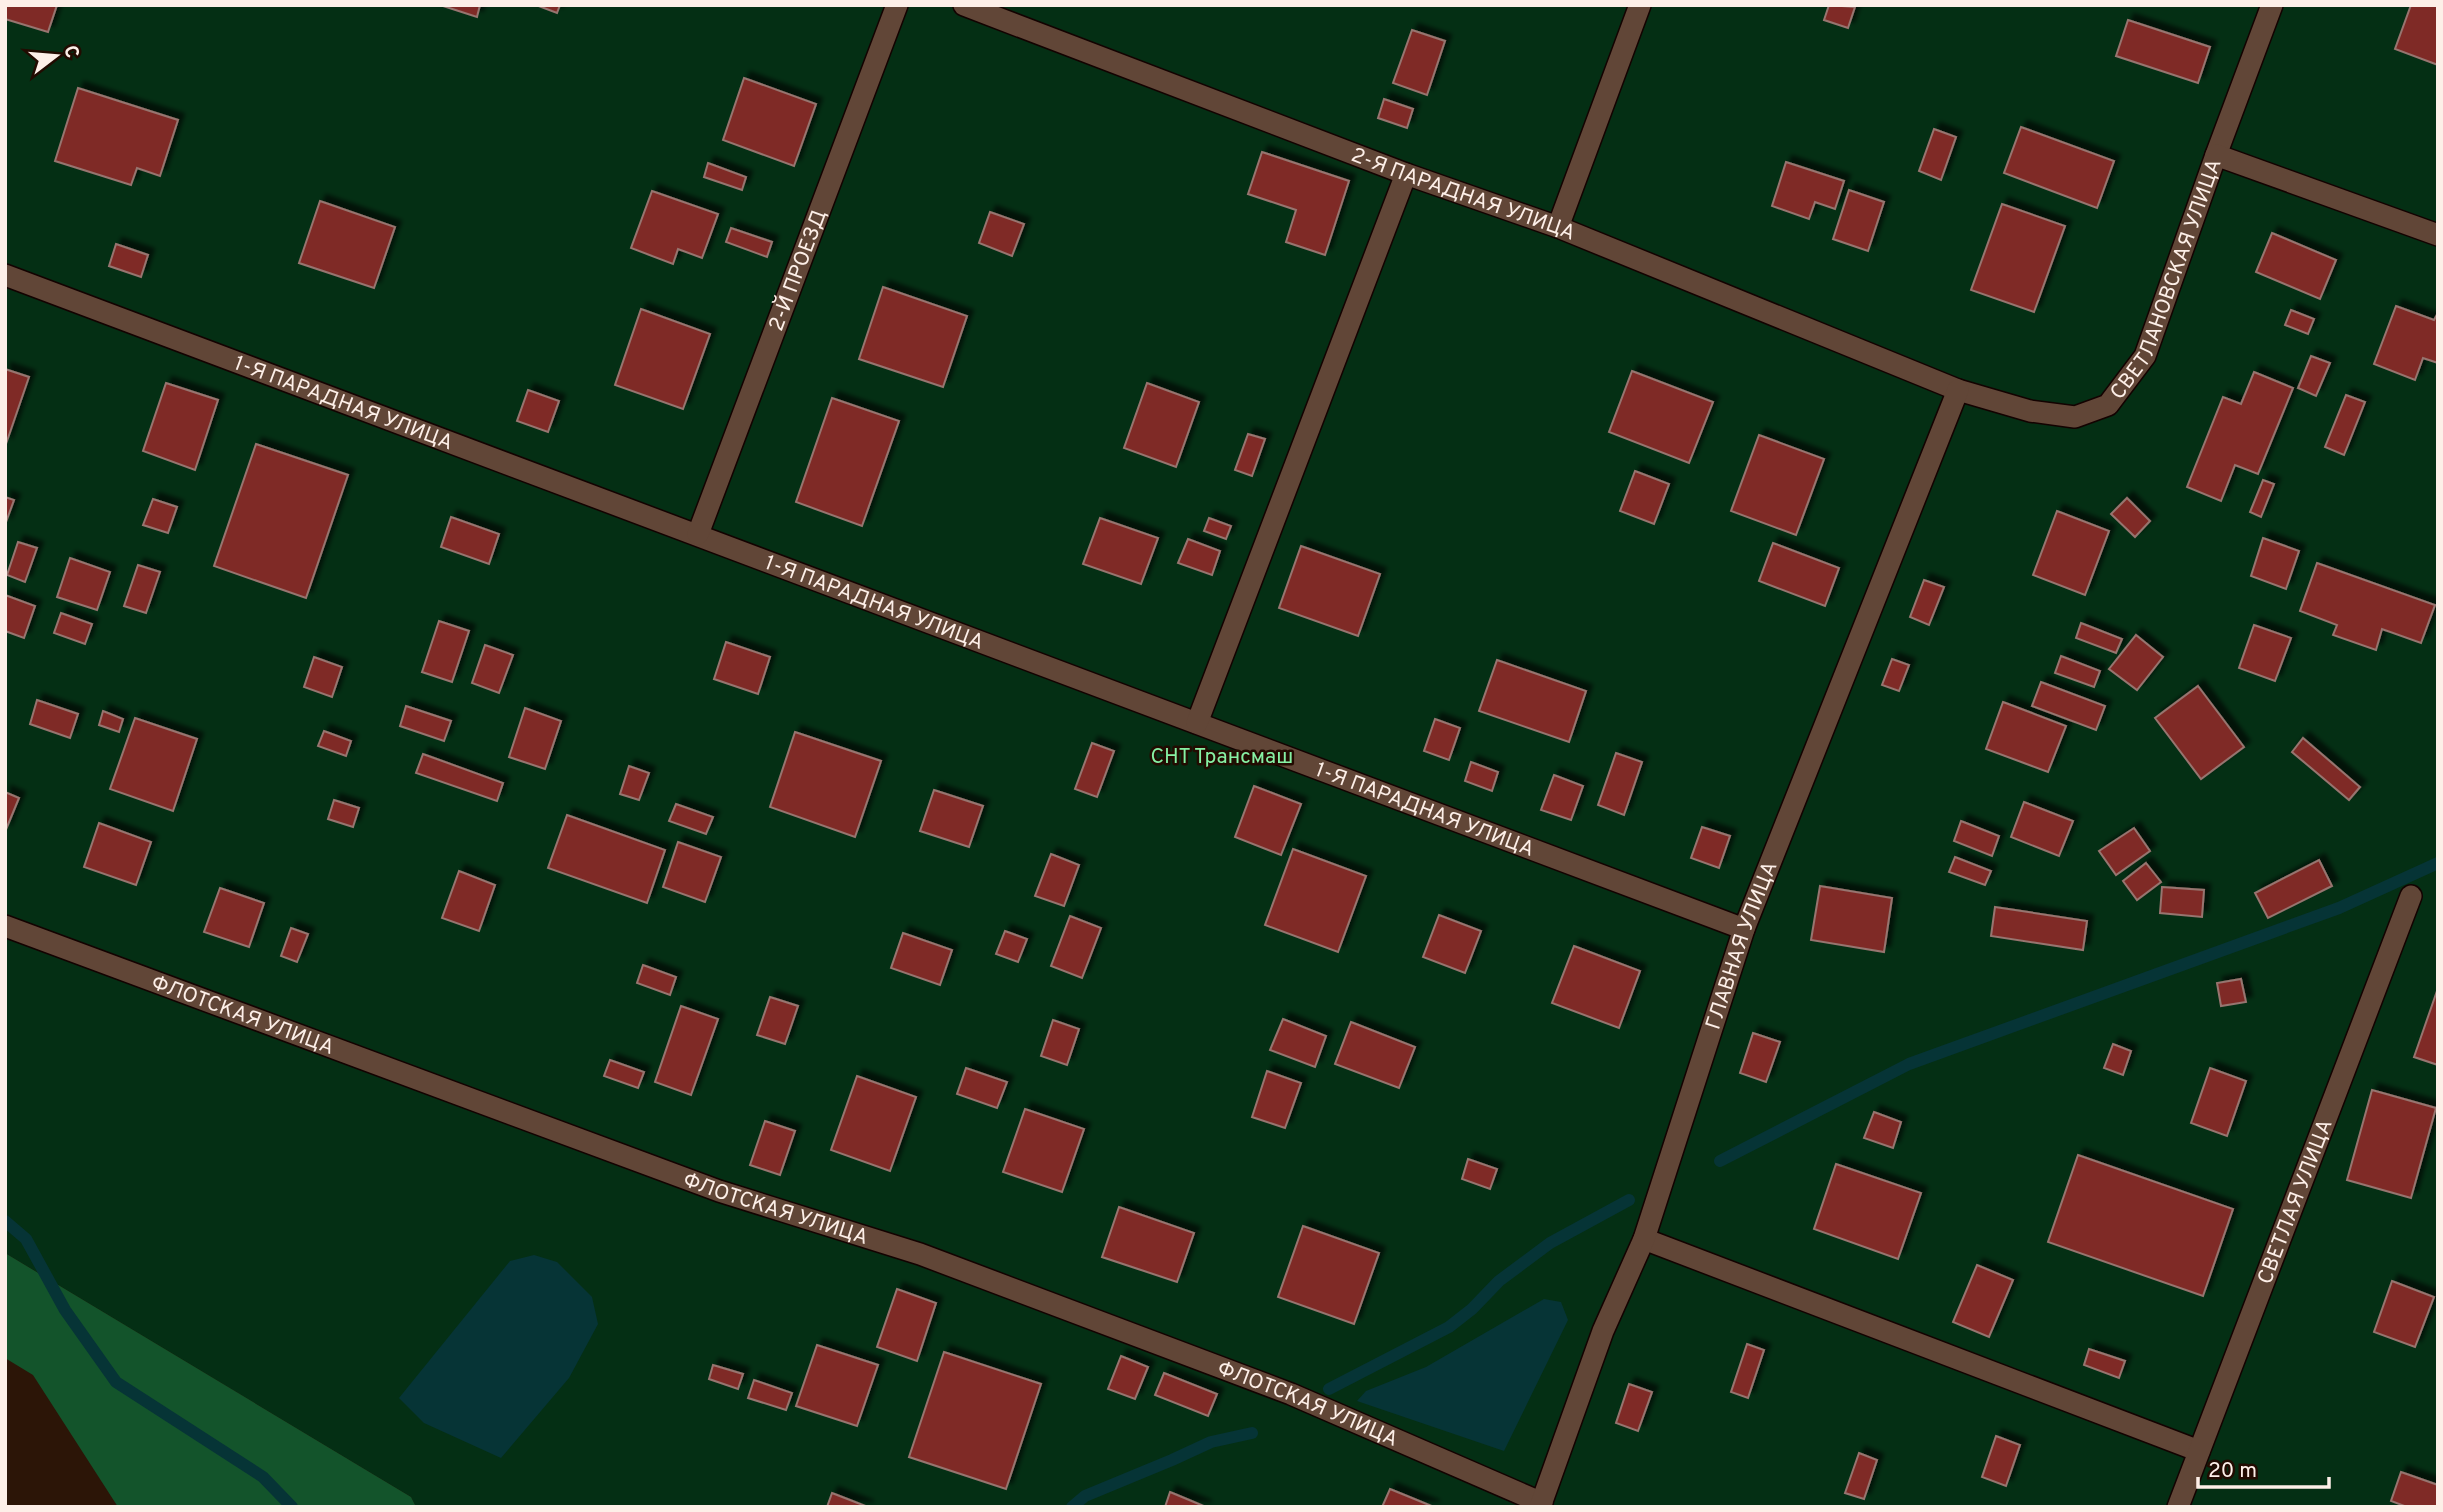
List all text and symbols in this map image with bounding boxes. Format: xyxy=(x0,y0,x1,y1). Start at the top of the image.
north arrow xyxy=(21,21,91,91)
text: С xyxy=(57,43,84,61)
street label: 2-Я ПАРАДНАЯ УЛИЦА xyxy=(1347,142,1579,248)
street label: СВЕТЛАНОВСКАЯ УЛИЦА xyxy=(2105,155,2229,405)
street label: 2-Й ПРОЕЗД xyxy=(764,206,834,335)
street label: 1-Я ПАРАДНАЯ УЛИЦА xyxy=(230,350,457,457)
street label: 1-Я ПАРАДНАЯ УЛИЦА xyxy=(761,550,987,657)
park label: СНТ Трансмаш xyxy=(1151,744,1293,771)
street label: 1-Я ПАРАДНАЯ УЛИЦА xyxy=(1311,757,1538,864)
street label: ГЛАВНАЯ УЛИЦА xyxy=(1700,858,1784,1033)
street label: ФЛОТСКАЯ УЛИЦА xyxy=(148,970,338,1062)
street label: СВЕТЛАЯ УЛИЦА xyxy=(2252,1116,2340,1288)
street label: ФЛОТСКАЯ УЛИЦА xyxy=(679,1167,871,1252)
street label: ФЛОТСКАЯ УЛИЦА xyxy=(1214,1356,1402,1454)
scale bar xyxy=(2198,1446,2329,1490)
text: 20 m xyxy=(2208,1458,2257,1485)

